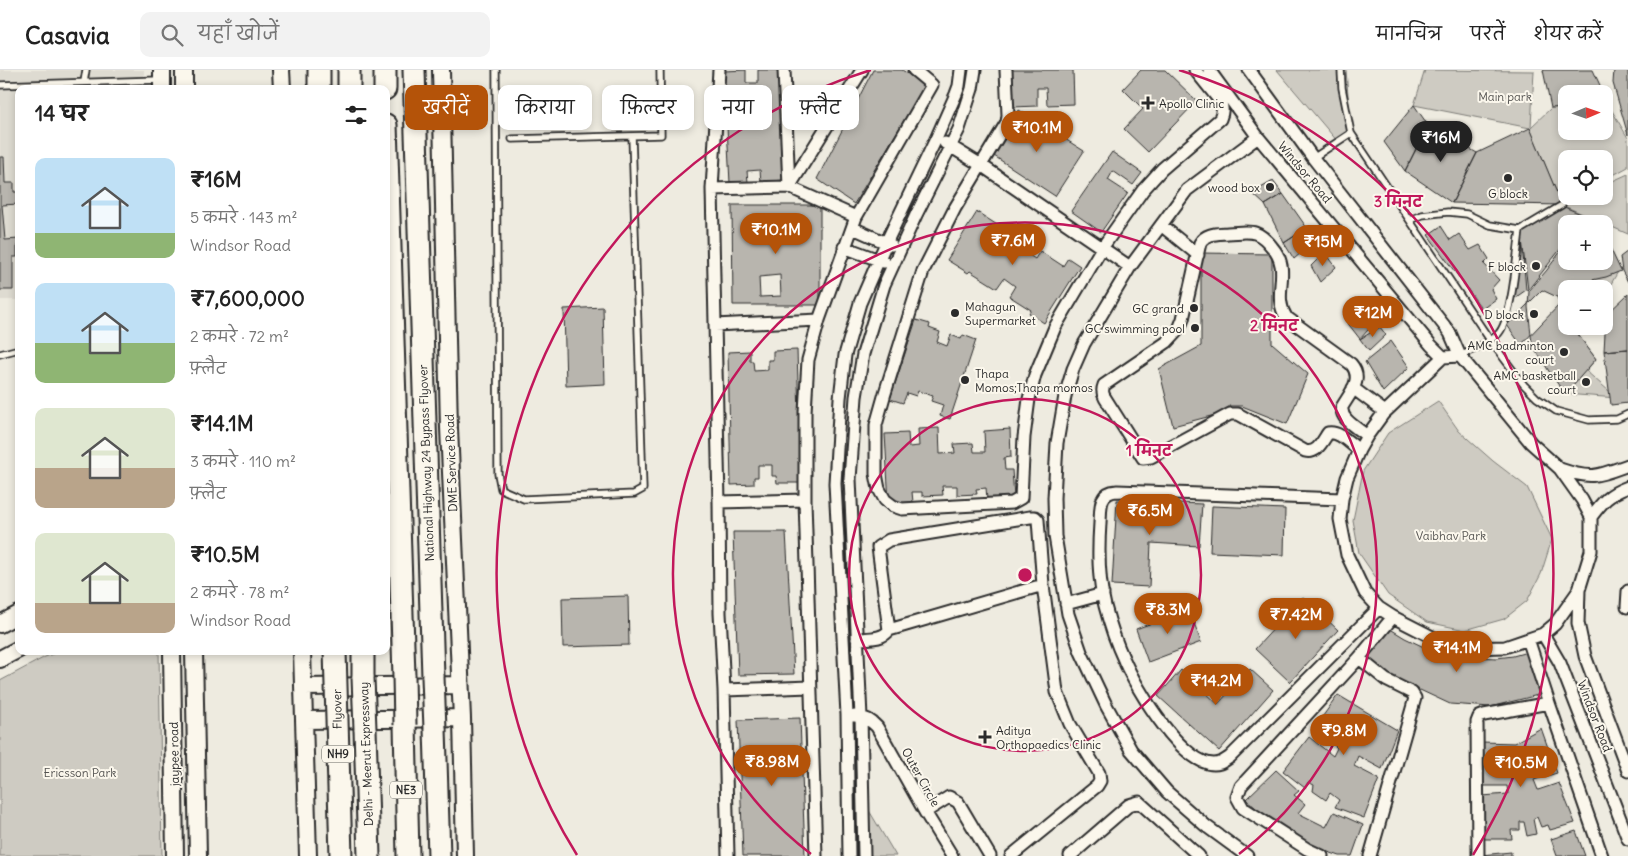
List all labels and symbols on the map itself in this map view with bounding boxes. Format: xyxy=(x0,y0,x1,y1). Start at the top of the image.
north arrow xyxy=(1558,85,1612,140)
park label: Main park xyxy=(1478,89,1532,104)
marker: Apollo Clinic xyxy=(1141,96,1155,110)
place label: Apollo Clinic xyxy=(1159,96,1224,111)
pin: ₹10.1M xyxy=(996,111,1078,153)
pin: ₹16M xyxy=(1411,121,1471,163)
street label: Windsor Road xyxy=(1275,138,1335,206)
marker: G block xyxy=(1502,172,1514,184)
place label: wood box xyxy=(1208,180,1260,195)
marker: wood box xyxy=(1264,181,1276,193)
place label: G block xyxy=(1488,186,1528,201)
text: 3 मिनट xyxy=(1374,189,1423,211)
pin: ₹10.1M xyxy=(735,212,817,255)
pin: ₹7.6M xyxy=(978,224,1048,266)
pin: ₹15M xyxy=(1293,224,1353,267)
place label: F block xyxy=(1488,259,1526,274)
marker: F block xyxy=(1530,260,1542,272)
pin: ₹12M xyxy=(1343,296,1403,338)
place label: Mahagun Supermarket xyxy=(965,299,1036,328)
place label: GC grand xyxy=(1132,301,1184,316)
marker: GC grand xyxy=(1188,302,1200,314)
marker: Mahagun Supermarket xyxy=(949,307,961,319)
place label: D block xyxy=(1484,307,1524,322)
marker: D block xyxy=(1528,308,1540,320)
text: 2 मिनट xyxy=(1250,313,1299,335)
place label: GC swimming pool xyxy=(1085,321,1185,336)
marker: GC swimming pool xyxy=(1189,322,1201,334)
place label: AMC badminton court xyxy=(1468,338,1554,367)
marker: AMC badminton court xyxy=(1558,346,1570,358)
street label: National Highway 24 Bypass Flyover xyxy=(415,364,437,562)
place label: Thapa Momos;Thapa momos xyxy=(975,366,1093,395)
place label: AMC basketball court xyxy=(1493,368,1576,397)
marker: Thapa Momos;Thapa momos xyxy=(959,374,971,386)
marker: AMC basketball court xyxy=(1580,376,1592,388)
street label: DME Service Road xyxy=(442,414,460,512)
text: 1 मिनट xyxy=(1126,438,1173,460)
pin: ₹6.5M xyxy=(1115,494,1185,536)
park label: Vaibhav Park xyxy=(1416,528,1486,543)
centre of rings xyxy=(1016,566,1034,584)
pin: ₹8.3M xyxy=(1133,592,1203,635)
pin: ₹7.42M xyxy=(1255,598,1337,640)
pin: ₹14.1M xyxy=(1416,630,1498,673)
pin: ₹14.2M xyxy=(1175,664,1257,706)
street label: Windsor Road xyxy=(1574,678,1616,754)
street label: Delhi - Meerut Expressway xyxy=(356,682,376,826)
street label: Flyover xyxy=(329,689,345,729)
pin: ₹9.8M xyxy=(1309,714,1379,756)
street label: jaypee road xyxy=(166,722,182,787)
place label: Aditya Orthopaedics Clinic xyxy=(996,723,1101,752)
marker: Aditya Orthopaedics Clinic xyxy=(978,730,992,744)
pin: ₹8.98M xyxy=(731,744,813,787)
street label: Outer Circle xyxy=(899,745,943,809)
road number: NH9 xyxy=(322,746,354,762)
pin: ₹10.5M xyxy=(1480,746,1562,788)
park label: Ericsson Park xyxy=(44,765,116,780)
road number: NE3 xyxy=(390,782,422,798)

